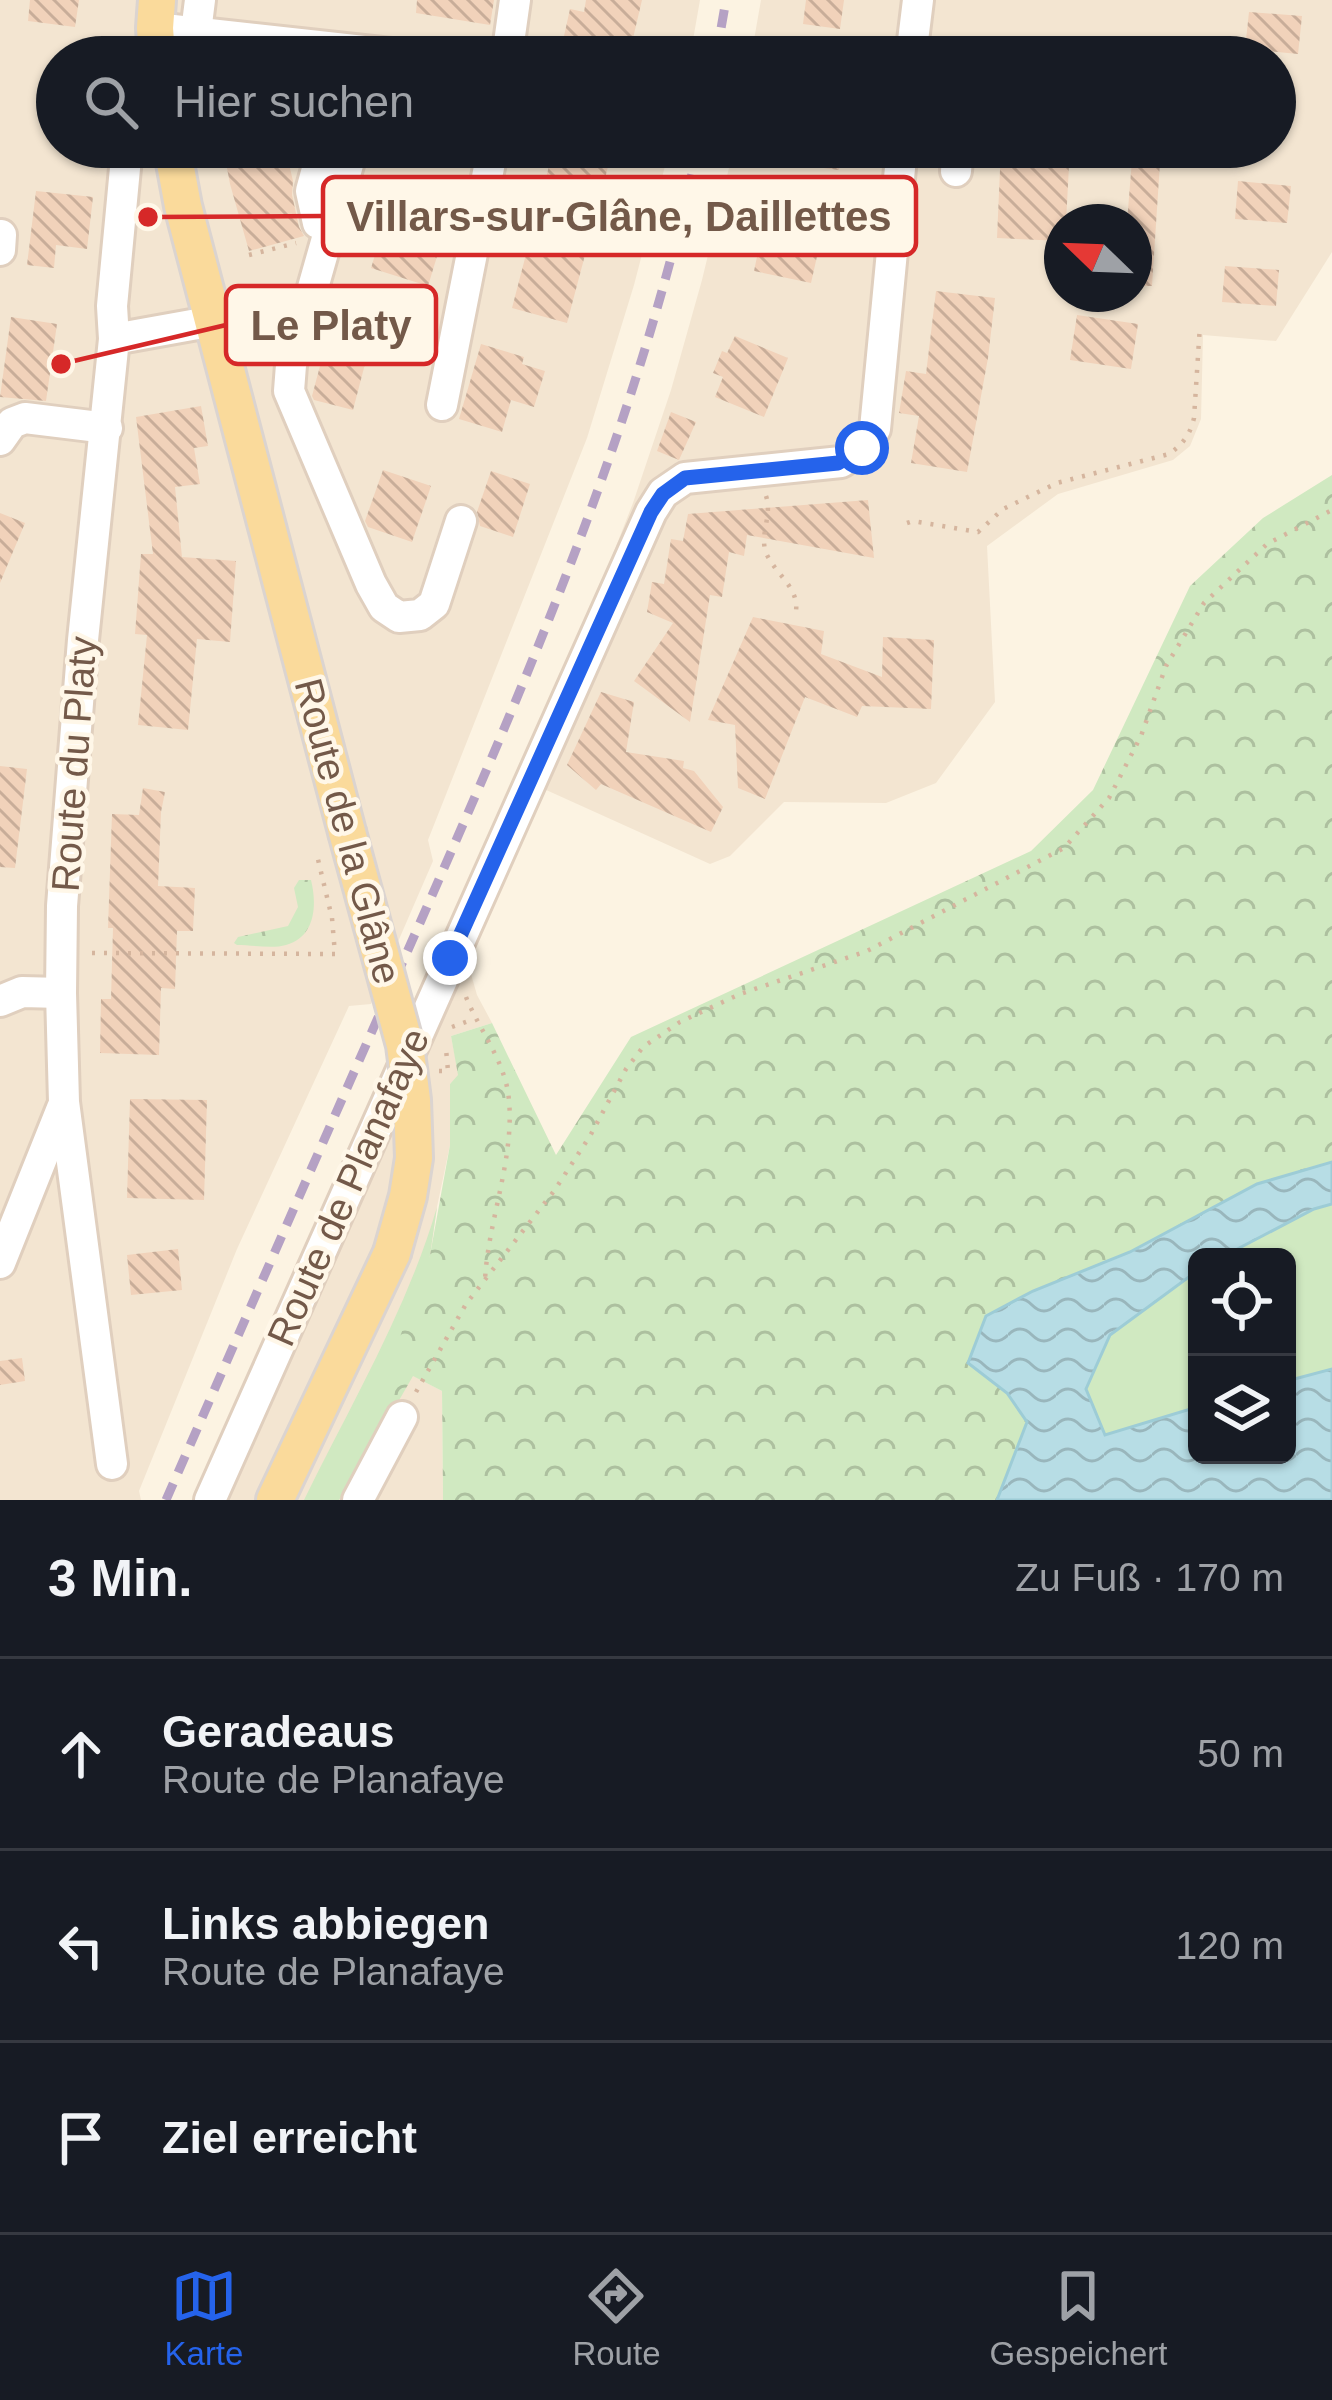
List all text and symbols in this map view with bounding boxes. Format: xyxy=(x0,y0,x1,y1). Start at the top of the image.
search box xyxy=(36,36,1296,168)
icon: search xyxy=(78,69,144,135)
text: Hier suchen xyxy=(174,76,414,127)
callout: Villars-sur-Glâne, Daillettes xyxy=(323,177,916,255)
text: Villars-sur-Glâne, Daillettes xyxy=(346,193,892,240)
north arrow xyxy=(1044,204,1152,312)
callout: Le Platy xyxy=(226,286,436,364)
text: Le Platy xyxy=(250,302,412,349)
route start xyxy=(835,421,889,475)
street label: Route du Platy xyxy=(44,634,104,893)
street label: Route de la Glâne xyxy=(287,674,409,988)
route end xyxy=(423,931,477,985)
street label: Route de Planafaye xyxy=(259,1022,437,1352)
map controls xyxy=(1188,1248,1296,1464)
button: locate xyxy=(1188,1248,1296,1356)
button: layers xyxy=(1188,1356,1296,1464)
text: 3 Min. xyxy=(48,1550,193,1607)
text: Zu Fuß · 170 m xyxy=(1015,1556,1284,1599)
text: Geradeaus xyxy=(162,1706,395,1757)
icon: ahead xyxy=(48,1721,114,1787)
text: 50 m xyxy=(1197,1732,1284,1775)
text: Route de Planafaye xyxy=(162,1758,505,1801)
text: Links abbiegen xyxy=(162,1898,490,1949)
icon: left xyxy=(48,1913,114,1979)
text: 120 m xyxy=(1176,1924,1284,1967)
text: Route de Planafaye xyxy=(162,1950,505,1993)
icon: arrive xyxy=(48,2105,114,2171)
text: Ziel erreicht xyxy=(162,2112,417,2163)
tab: Karte xyxy=(165,2263,243,2373)
tab: Route xyxy=(572,2263,660,2373)
tab: Gespeichert xyxy=(990,2263,1167,2373)

